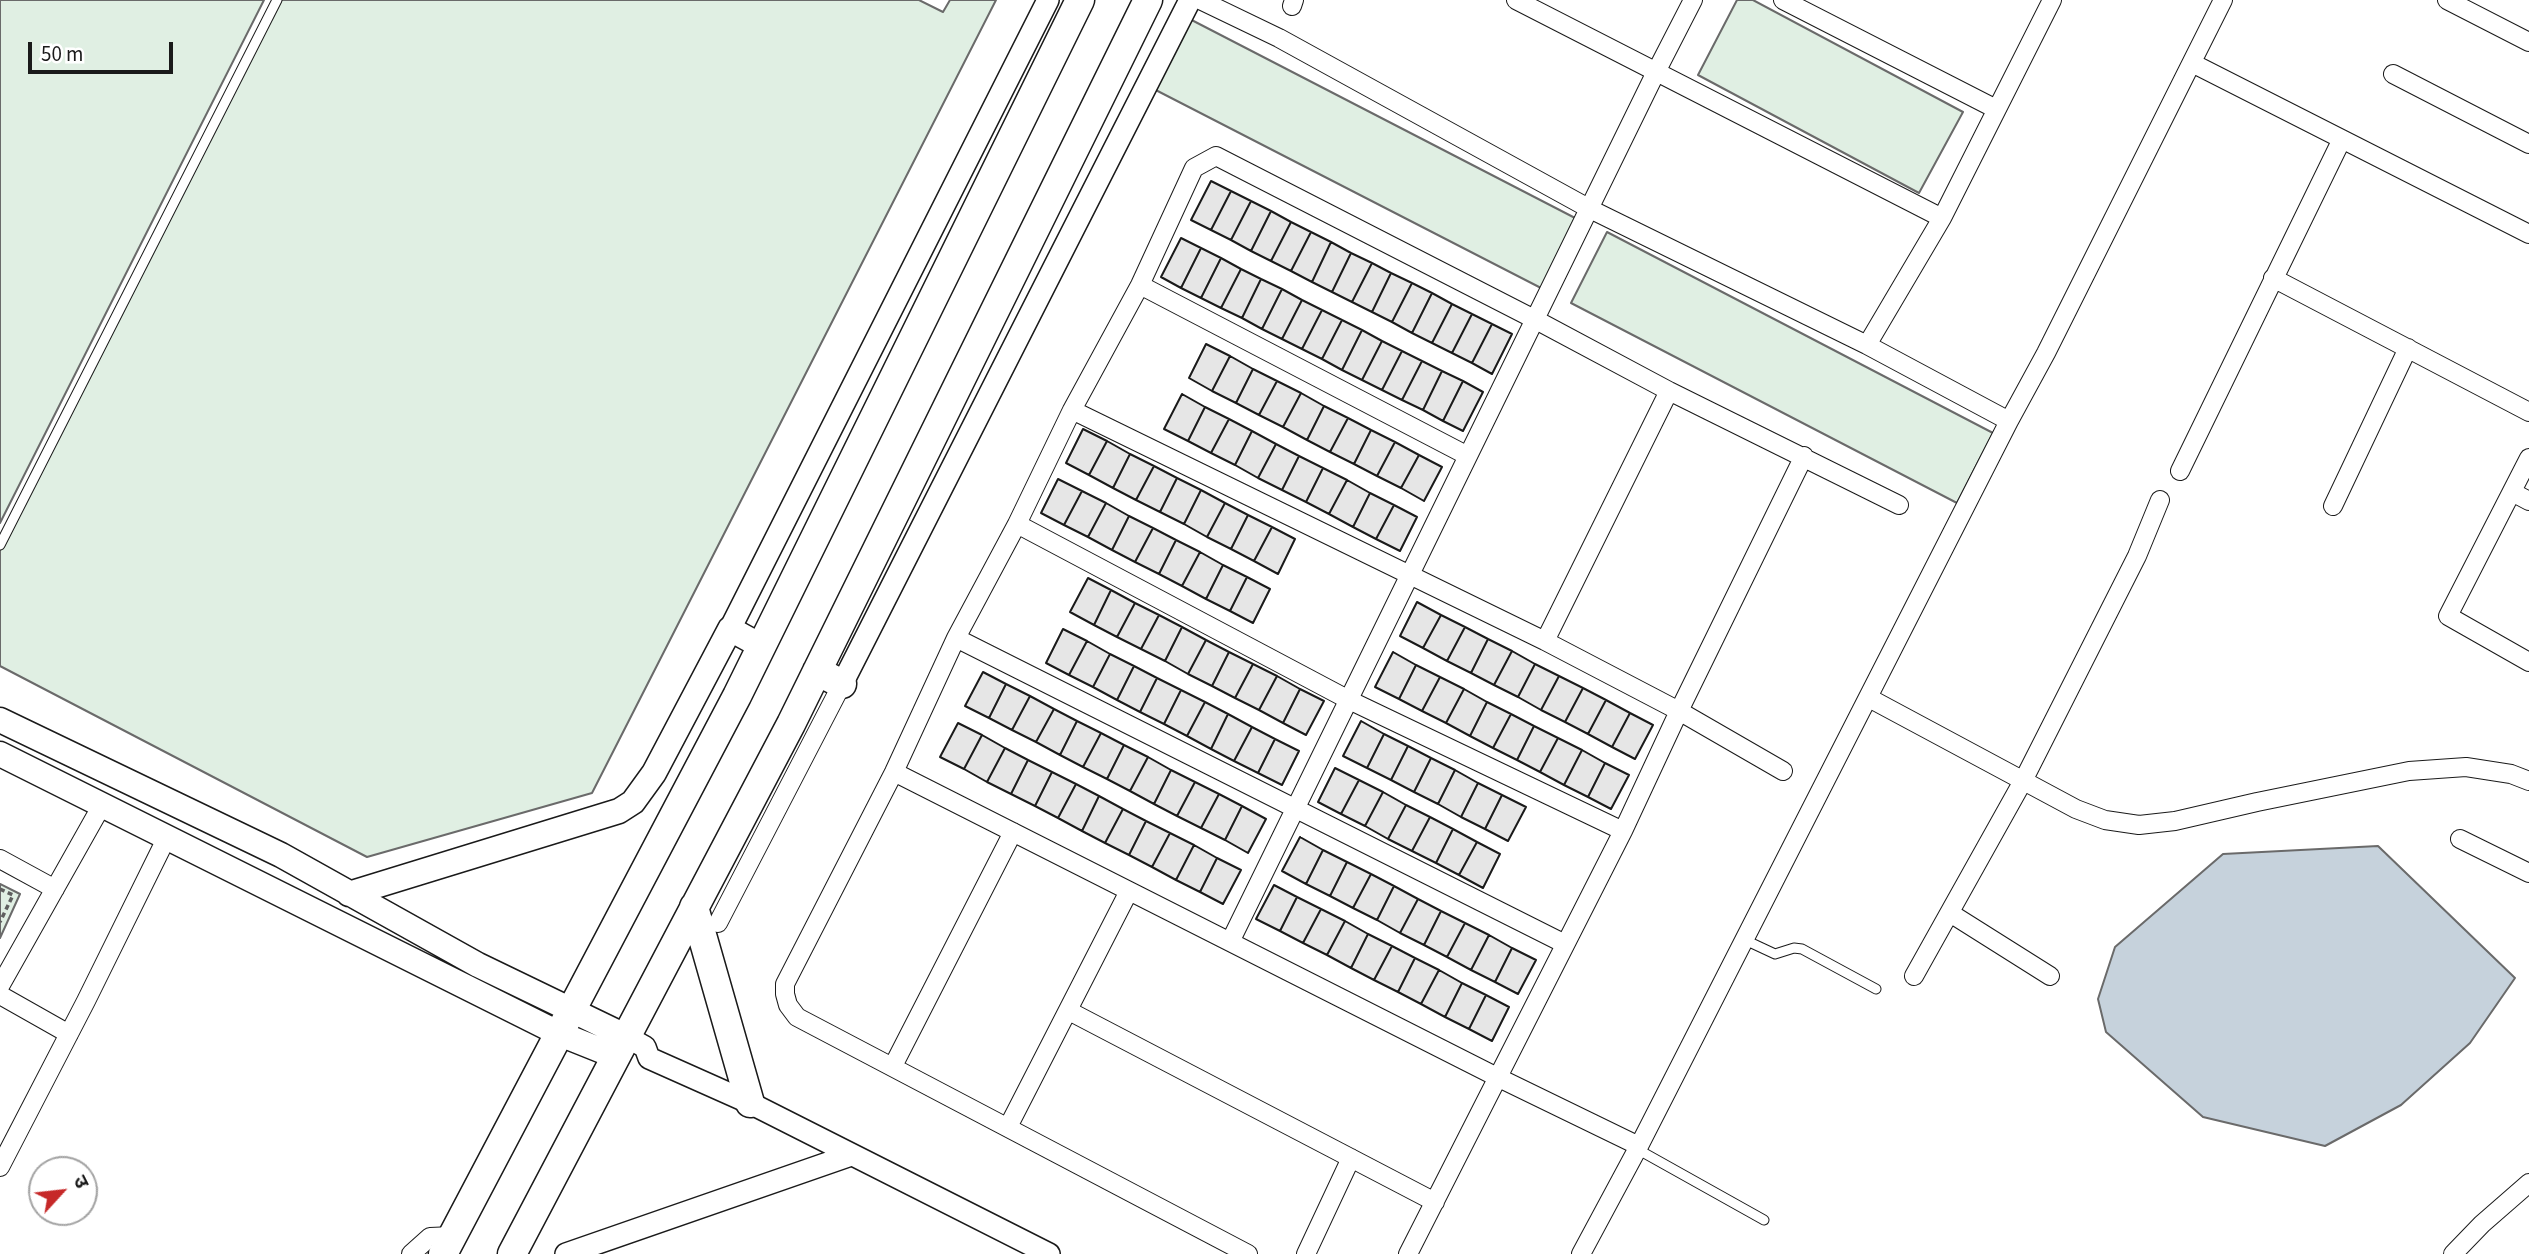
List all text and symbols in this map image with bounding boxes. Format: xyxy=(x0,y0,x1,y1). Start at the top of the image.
scale bar xyxy=(32,28,177,72)
text: 50 m xyxy=(41,39,83,69)
north arrow xyxy=(28,1156,98,1226)
text: उ xyxy=(66,1171,95,1193)

